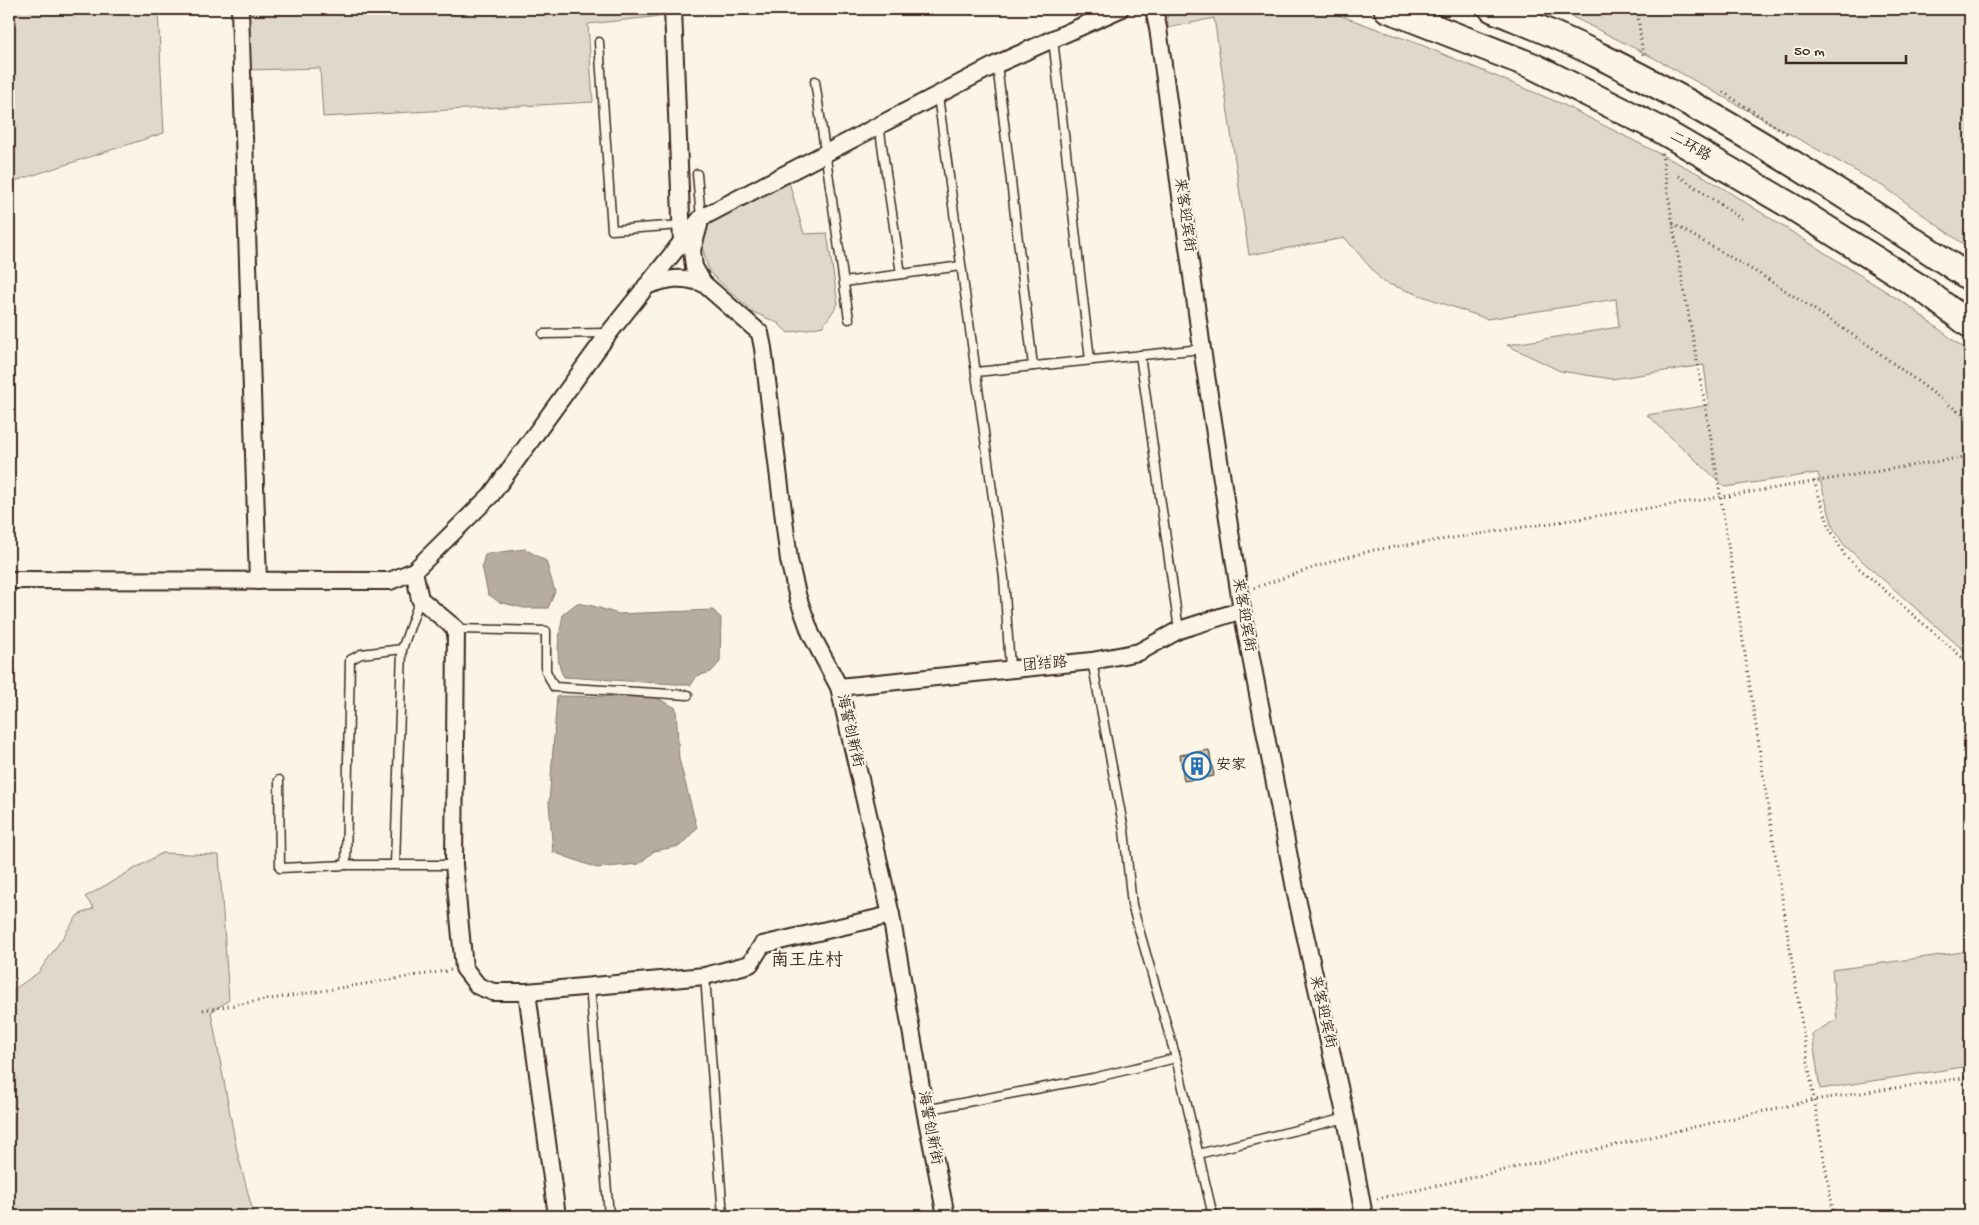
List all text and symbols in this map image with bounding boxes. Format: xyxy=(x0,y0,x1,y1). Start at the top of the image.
scale bar xyxy=(1786,32,1906,64)
text: 50 m xyxy=(1794,43,1825,61)
street label: 二环路 xyxy=(1666,128,1714,166)
street label: 来客迎宾街 xyxy=(1170,177,1198,253)
street label: 来客迎宾街 xyxy=(1228,576,1258,654)
street label: 团结路 xyxy=(1022,654,1068,676)
street label: 海誓创新街 xyxy=(832,692,867,770)
building icon: 安家 xyxy=(1182,751,1212,781)
place label: 安家 xyxy=(1216,757,1246,775)
district label: 南王庄村 xyxy=(771,950,843,972)
street label: 来客迎宾街 xyxy=(1305,973,1339,1051)
street label: 海誓创新街 xyxy=(913,1089,946,1167)

